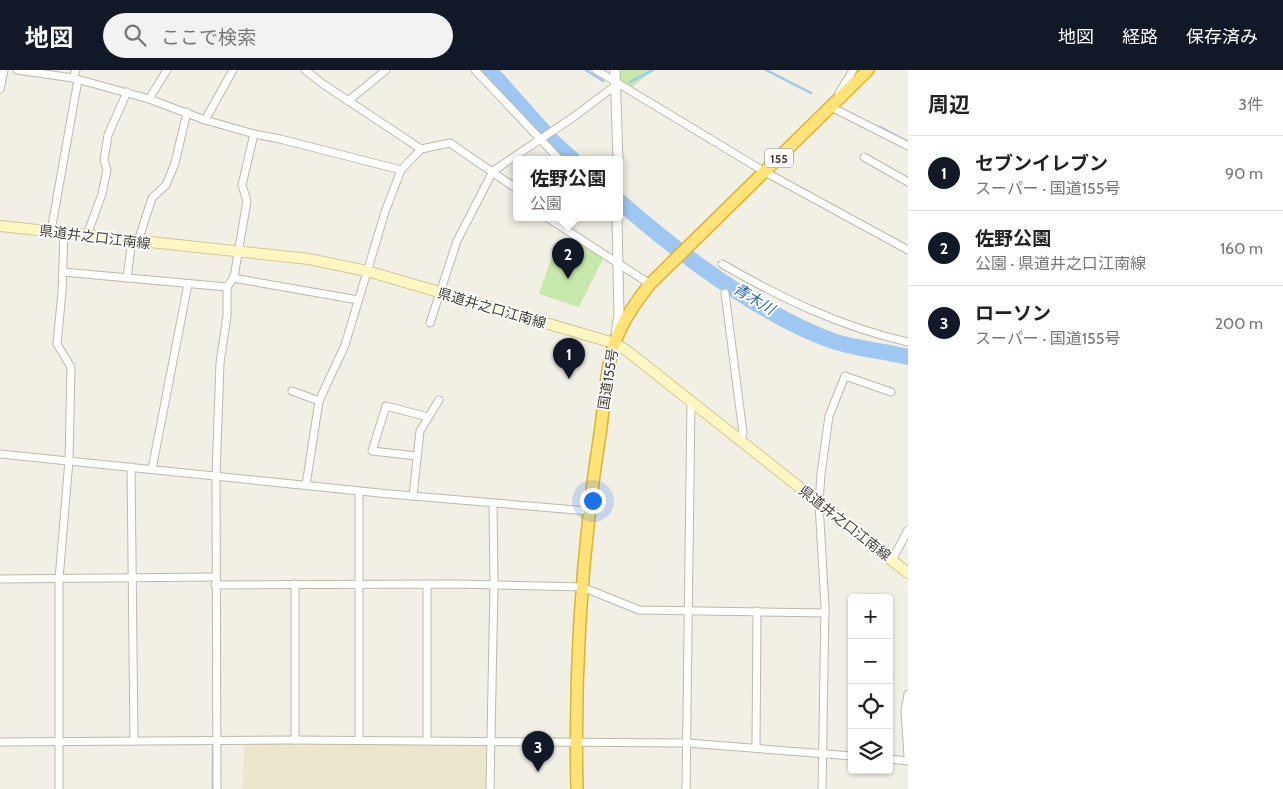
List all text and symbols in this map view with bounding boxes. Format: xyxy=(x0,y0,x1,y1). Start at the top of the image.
search box xyxy=(103,13,453,58)
icon: search xyxy=(121,21,149,49)
text: 地図 xyxy=(25,23,73,52)
text: ここで検索 xyxy=(161,26,256,49)
text: 地図 xyxy=(1058,26,1094,48)
text: 経路 xyxy=(1122,26,1158,48)
text: 保存済み xyxy=(1186,26,1258,48)
text: 周辺 xyxy=(928,92,970,117)
text: 3件 xyxy=(1238,95,1263,114)
road number: 155 xyxy=(765,148,793,168)
text: セブンイレブン xyxy=(975,152,1108,175)
popup xyxy=(513,156,623,221)
text: 1 xyxy=(941,164,947,183)
text: 90 m xyxy=(1225,164,1263,183)
text: 佐野公園 xyxy=(530,167,606,190)
text: スーパー · 国道155号 xyxy=(975,179,1120,198)
text: 公園 xyxy=(530,194,562,213)
street label: 県道井之口江南線 xyxy=(38,221,152,253)
text: 佐野公園 xyxy=(975,227,1051,250)
pin: 2 xyxy=(552,238,584,279)
text: 2 xyxy=(940,239,948,258)
text: 160 m xyxy=(1220,239,1263,258)
text: 公園 · 県道井之口江南線 xyxy=(975,254,1146,273)
water label: 青木川 xyxy=(730,280,780,319)
street label: 県道井之口江南線 xyxy=(436,284,548,332)
text: ローソン xyxy=(975,302,1051,325)
text: 3 xyxy=(940,314,948,333)
text: 200 m xyxy=(1215,314,1263,333)
text: スーパー · 国道155号 xyxy=(975,329,1120,348)
pin: 1 xyxy=(553,338,585,379)
street label: 国道155号 xyxy=(594,347,622,411)
street label: 県道井之口江南線 xyxy=(795,481,895,565)
your location xyxy=(580,488,606,514)
map controls xyxy=(848,594,893,774)
button: + xyxy=(848,594,893,639)
button: − xyxy=(848,639,893,684)
button: locate xyxy=(848,684,893,729)
button: layers xyxy=(848,729,893,774)
pin: 3 xyxy=(522,731,554,772)

